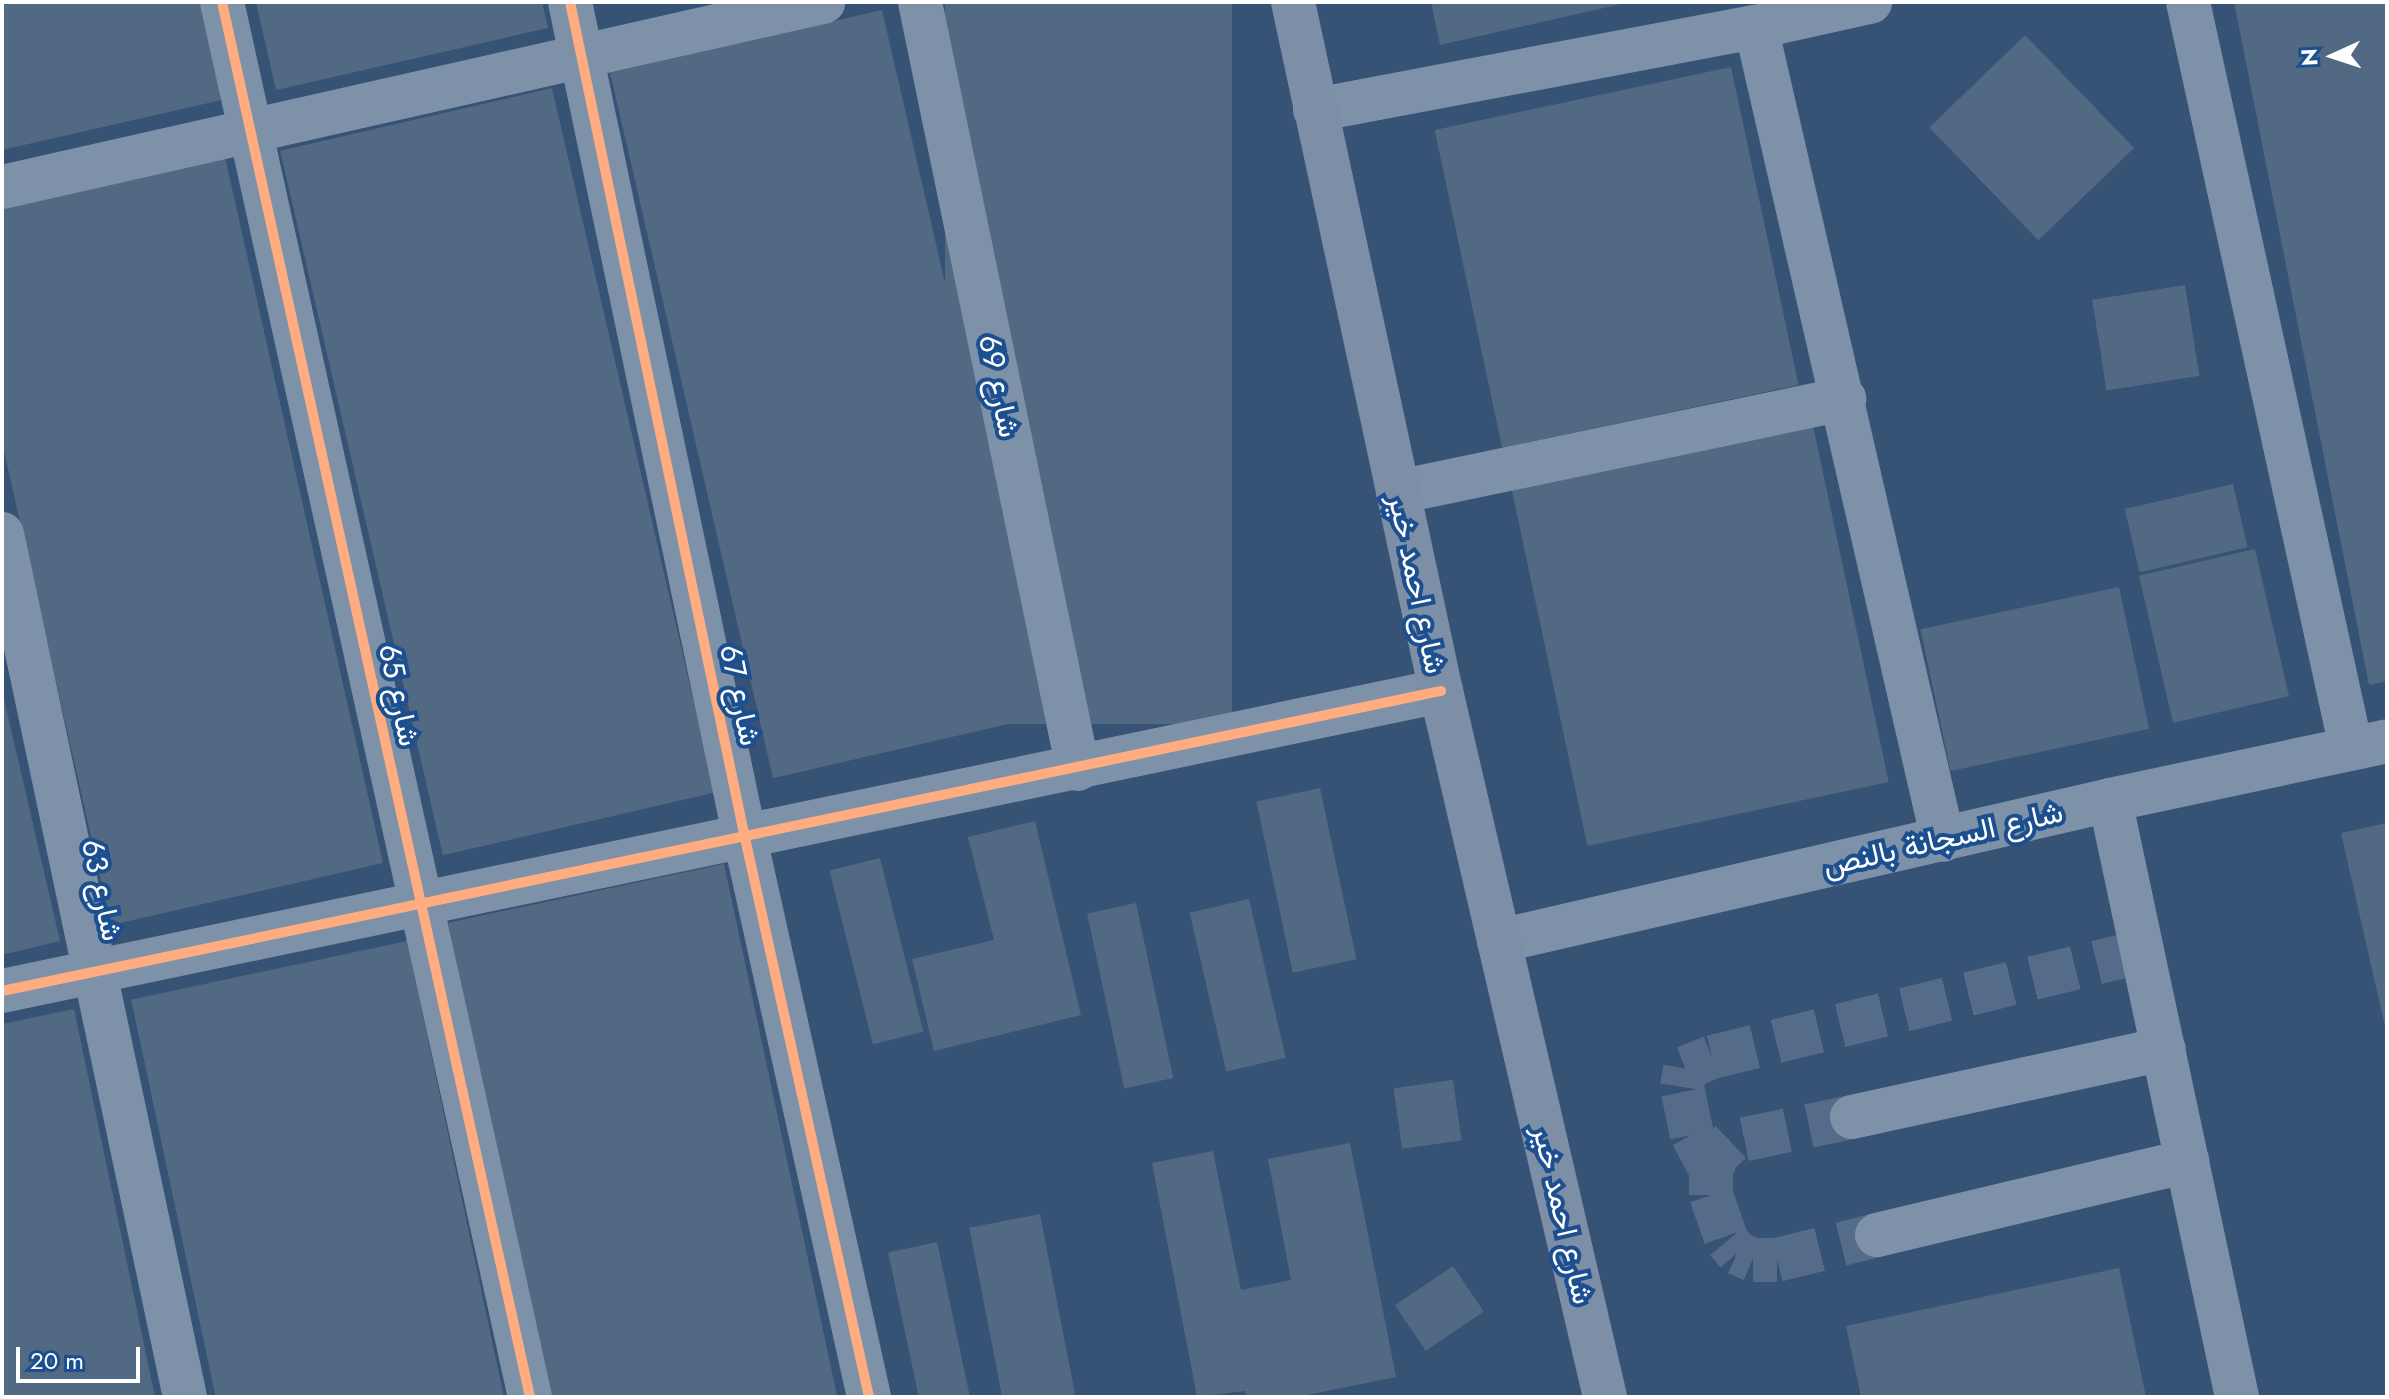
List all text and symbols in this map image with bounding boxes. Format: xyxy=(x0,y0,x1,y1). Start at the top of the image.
north arrow xyxy=(2293,16,2373,96)
text: N xyxy=(2293,48,2325,67)
street label: شارع 69 xyxy=(971,331,1027,441)
street label: شارع احمد خير xyxy=(1380,491,1454,677)
street label: شارع 65 xyxy=(371,641,427,749)
street label: شارع 67 xyxy=(712,641,768,749)
street label: شارع السجانة بالنص xyxy=(1819,794,2067,884)
street label: شارع 63 xyxy=(74,836,130,944)
street label: شارع احمد خير xyxy=(1525,1122,1601,1308)
scale bar xyxy=(20,1331,144,1381)
text: 20 m xyxy=(30,1343,84,1378)

